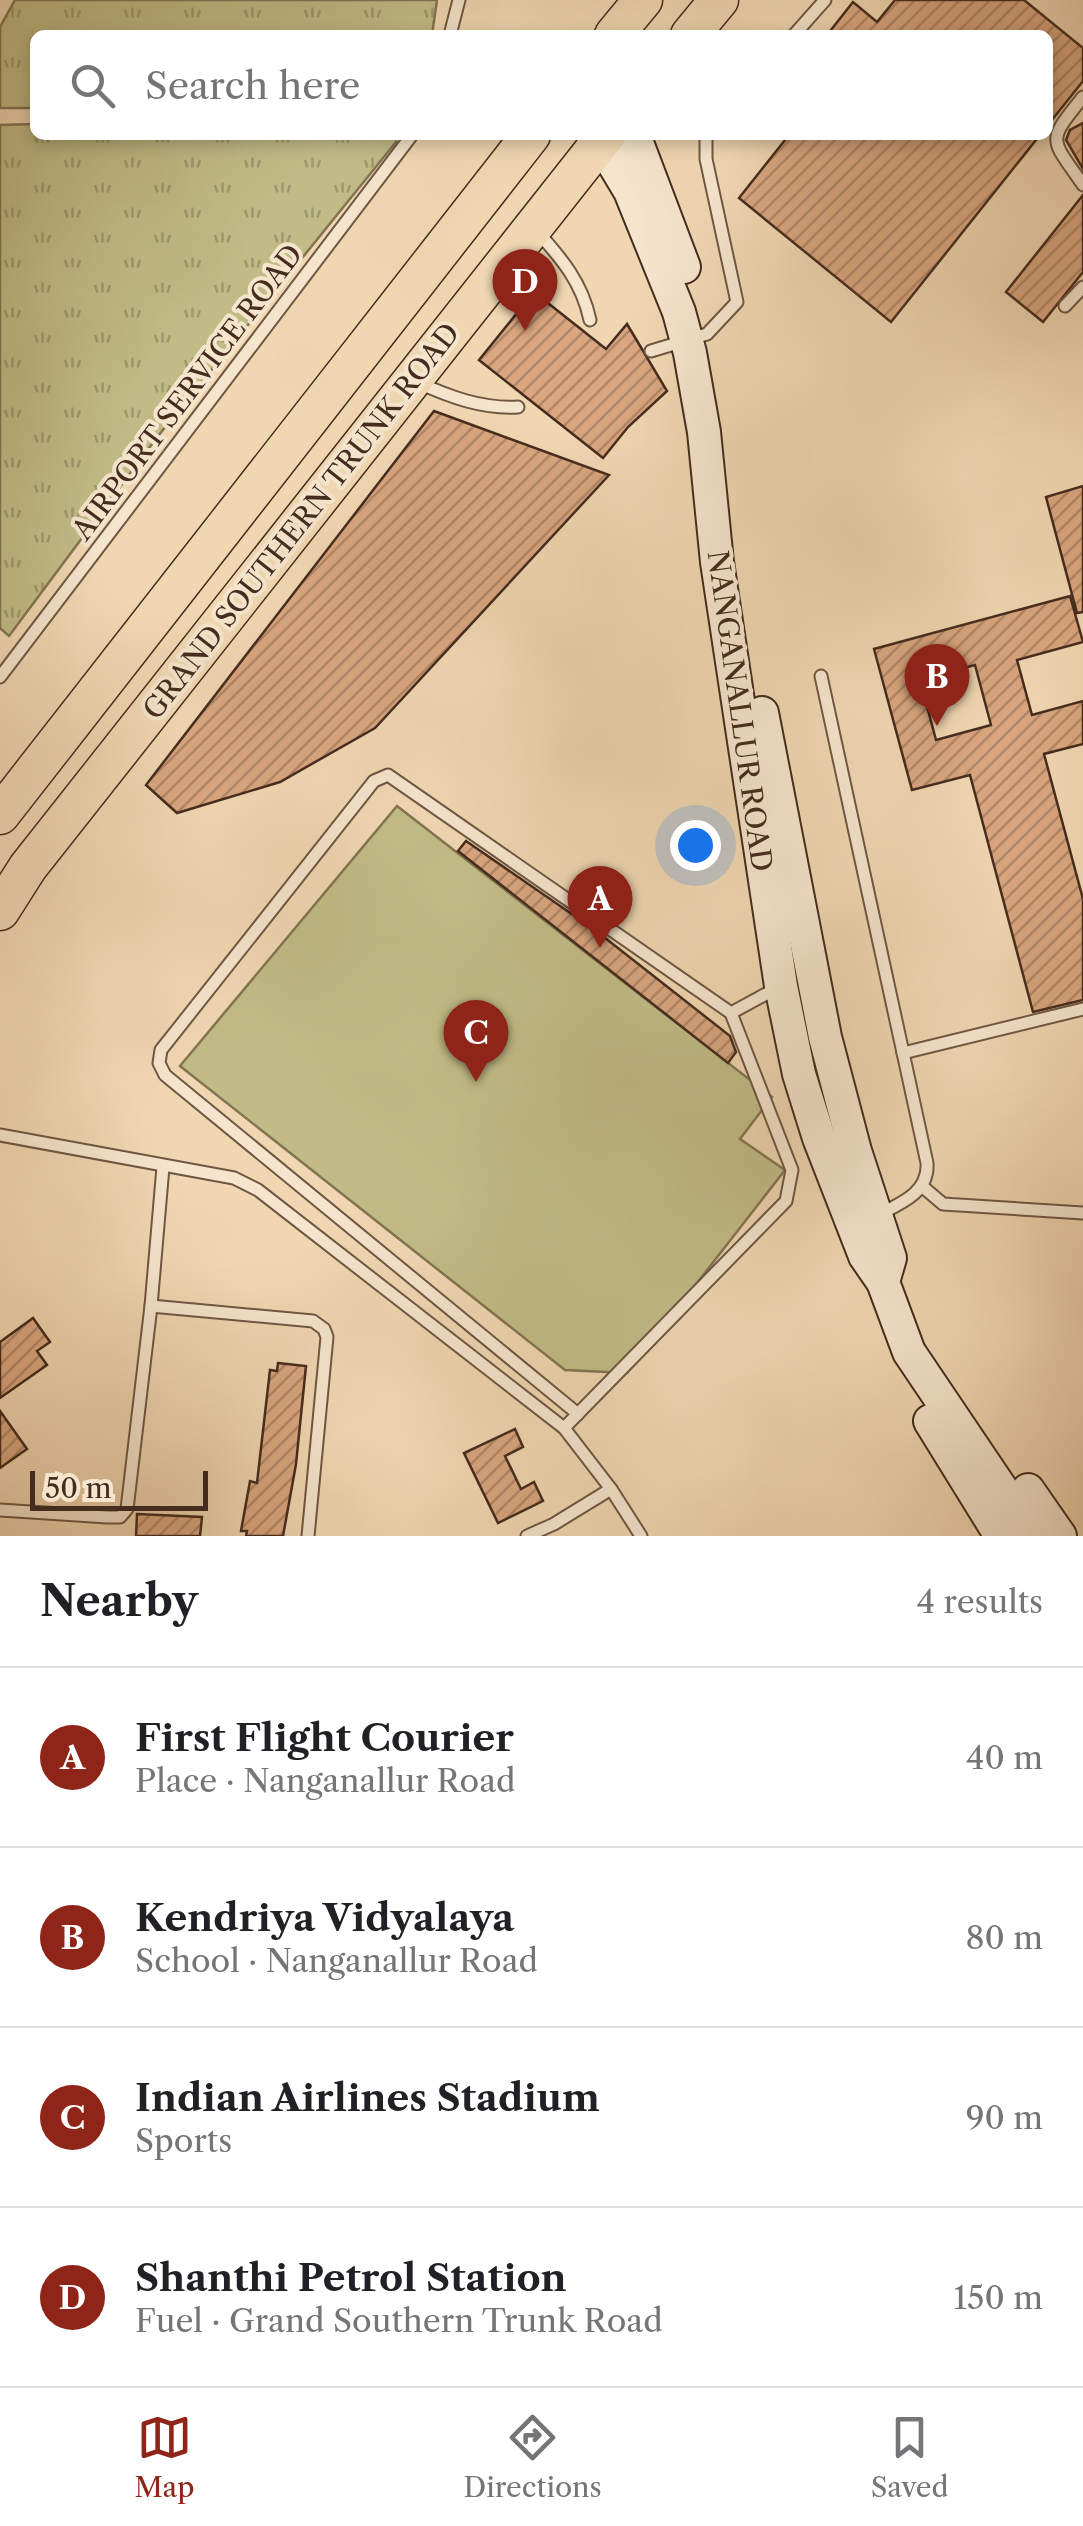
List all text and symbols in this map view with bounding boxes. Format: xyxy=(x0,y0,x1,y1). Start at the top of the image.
search box xyxy=(30,30,1053,140)
icon: search xyxy=(65,58,120,113)
text: Search here xyxy=(145,62,360,109)
street label: AIRPORT SERVICE ROAD xyxy=(64,238,309,547)
pin: D xyxy=(492,248,558,331)
street label: GRAND SOUTHERN TRUNK ROAD xyxy=(136,316,466,726)
street label: NANGANALLUR ROAD xyxy=(701,548,779,874)
pin: B xyxy=(904,644,970,726)
your location xyxy=(670,820,721,871)
pin: A xyxy=(568,866,632,948)
pin: C xyxy=(444,1000,508,1082)
scale bar xyxy=(30,1466,208,1510)
text: 50 m xyxy=(45,1471,112,1505)
text: Nearby xyxy=(40,1575,198,1627)
text: 4 results xyxy=(917,1582,1043,1621)
text: First Flight Courier xyxy=(135,1714,514,1761)
text: A xyxy=(60,1738,85,1777)
text: 40 m xyxy=(966,1738,1043,1777)
text: Place · Nanganallur Road xyxy=(135,1761,516,1800)
text: Kendriya Vidyalaya xyxy=(135,1894,514,1941)
text: B xyxy=(61,1918,84,1957)
text: 80 m xyxy=(965,1918,1043,1957)
text: School · Nanganallur Road xyxy=(135,1941,538,1980)
text: Indian Airlines Stadium xyxy=(135,2074,600,2121)
text: C xyxy=(60,2098,85,2137)
text: 90 m xyxy=(966,2098,1043,2137)
text: Sports xyxy=(135,2121,232,2160)
text: Shanthi Petrol Station xyxy=(135,2254,567,2301)
text: D xyxy=(59,2278,86,2317)
text: 150 m xyxy=(954,2278,1043,2317)
text: Fuel · Grand Southern Trunk Road xyxy=(135,2301,663,2340)
tab: Map xyxy=(134,2410,195,2504)
tab: Directions xyxy=(463,2410,602,2504)
tab: Saved xyxy=(871,2410,949,2504)

